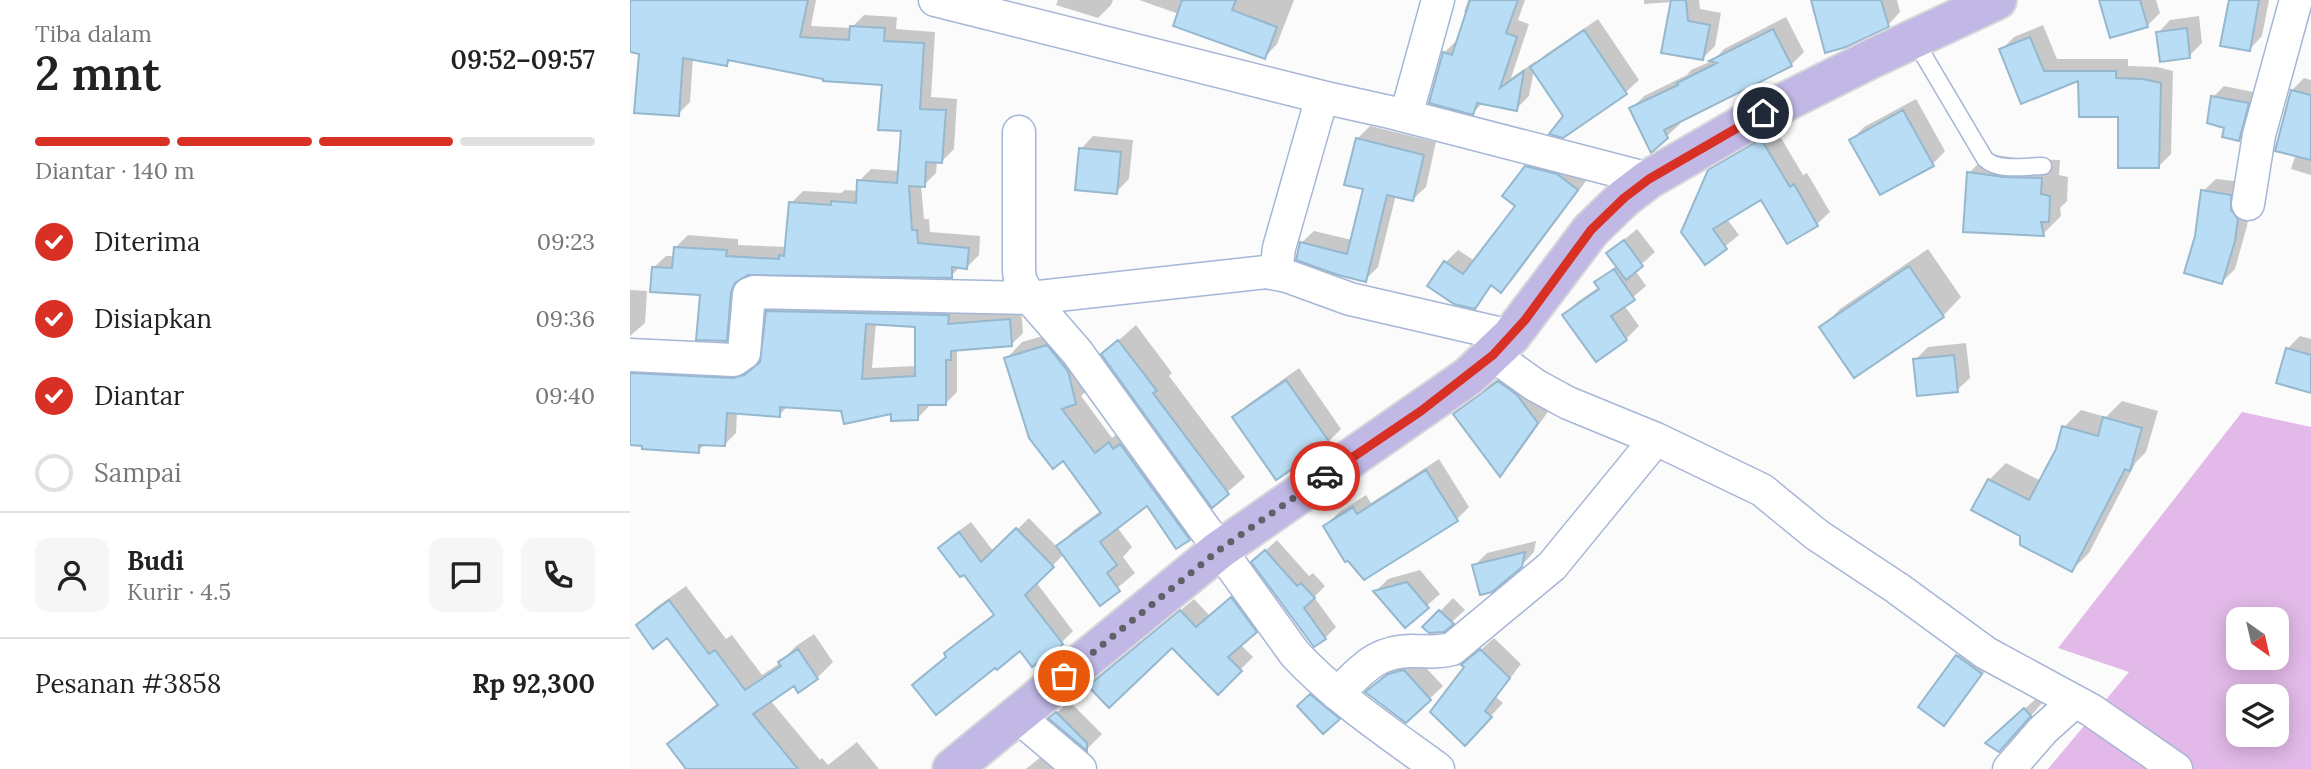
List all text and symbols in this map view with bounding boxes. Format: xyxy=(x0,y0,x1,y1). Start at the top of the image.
text: Tiba dalam xyxy=(35,19,152,48)
text: 09:52–09:57 xyxy=(451,43,595,76)
text: 2 mnt xyxy=(35,44,161,103)
pin xyxy=(1733,83,1793,143)
icon: home xyxy=(1744,94,1782,132)
text: Diantar · 140 m xyxy=(35,156,195,185)
icon: check xyxy=(35,223,73,261)
text: Diterima xyxy=(94,225,200,258)
text: 09:23 xyxy=(537,227,595,256)
icon: check xyxy=(35,300,73,338)
text: Disiapkan xyxy=(94,302,212,335)
text: 09:36 xyxy=(536,304,595,333)
icon: check xyxy=(35,377,73,415)
text: Diantar xyxy=(94,379,184,412)
text: 09:40 xyxy=(535,381,595,410)
courier xyxy=(1290,441,1360,511)
text: Sampai xyxy=(94,456,182,489)
icon: car xyxy=(1306,457,1344,495)
button: person xyxy=(35,538,109,612)
button: chat xyxy=(429,538,503,612)
button: phone xyxy=(521,538,595,612)
text: Budi xyxy=(127,544,184,577)
text: Kurir · 4.5 xyxy=(127,577,231,606)
north arrow xyxy=(2226,607,2289,670)
map controls xyxy=(2226,607,2289,747)
pin xyxy=(1034,646,1094,706)
icon: bag xyxy=(1045,657,1083,695)
text: Pesanan #3858 xyxy=(35,667,221,700)
text: Rp 92,300 xyxy=(472,667,595,700)
button: layers xyxy=(2226,684,2289,747)

